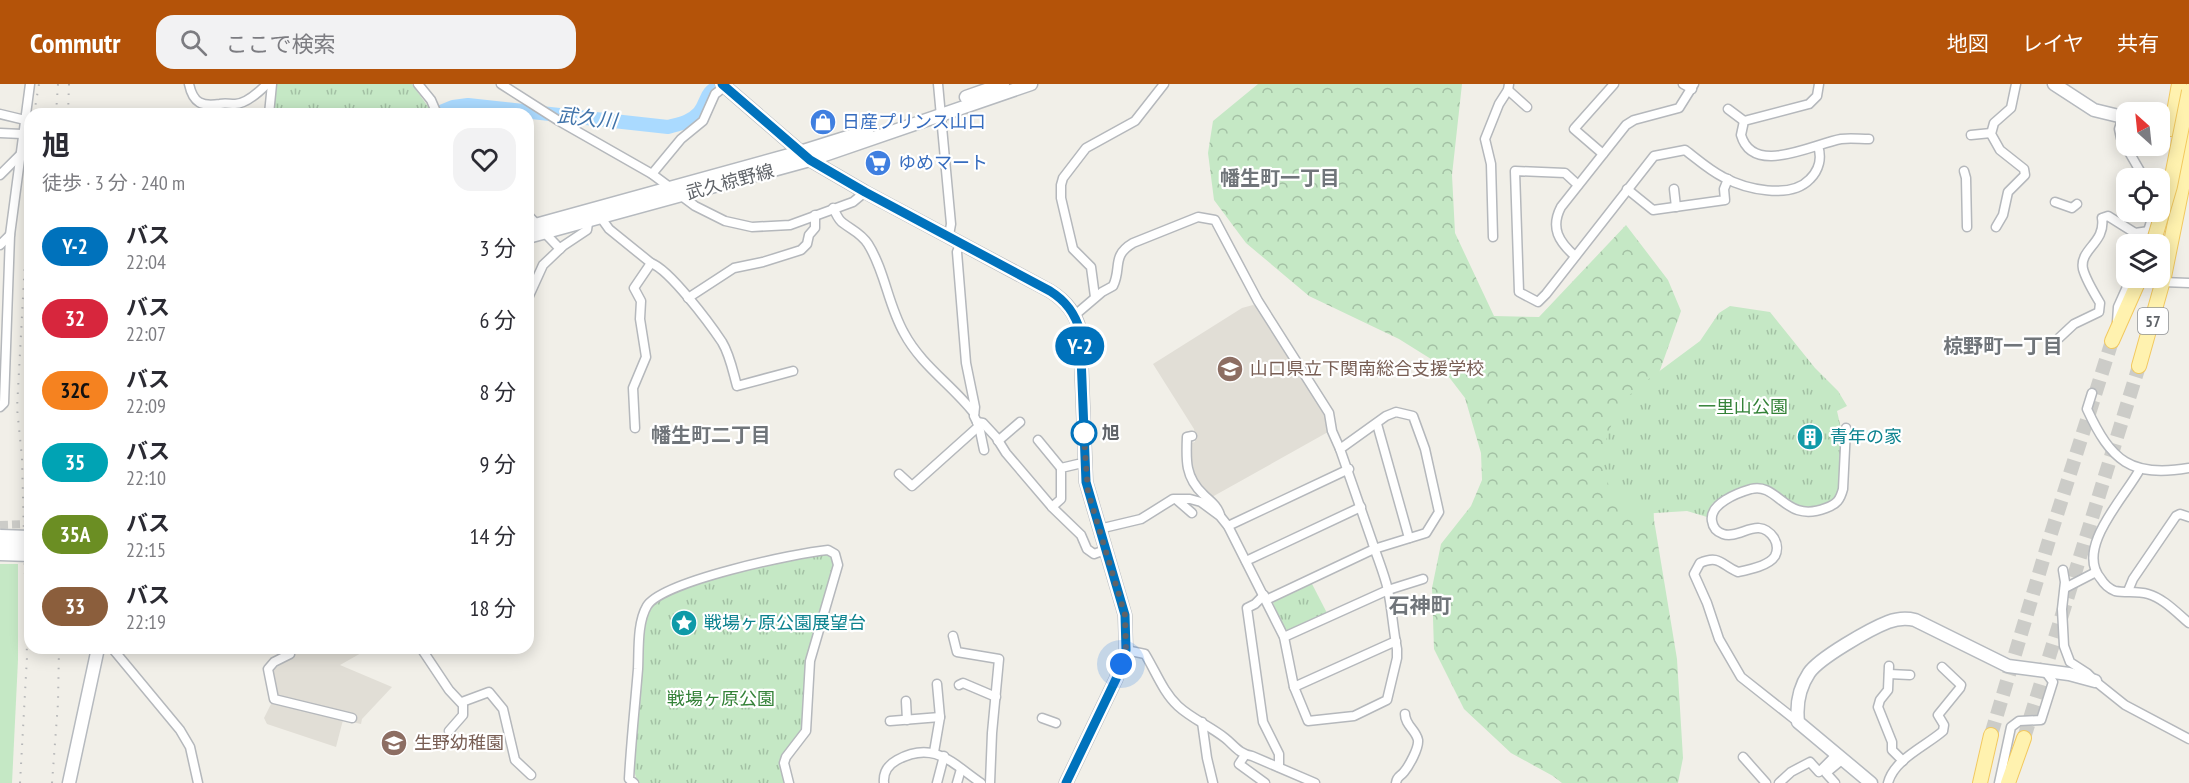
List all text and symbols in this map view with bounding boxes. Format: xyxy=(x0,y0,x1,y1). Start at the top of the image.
search box xyxy=(156,15,576,69)
text: Commutr xyxy=(30,24,120,61)
icon: search xyxy=(177,26,210,59)
text: ここで検索 xyxy=(225,30,335,58)
text: 地図 xyxy=(1947,30,1989,57)
text: レイヤ xyxy=(2022,30,2084,57)
text: 共有 xyxy=(2117,30,2159,57)
water label: 武久川 xyxy=(556,102,620,134)
north arrow xyxy=(2116,102,2170,156)
map controls xyxy=(2116,102,2170,288)
shop icon: 日産プリンス山口 xyxy=(808,107,838,137)
place label: 日産プリンス山口 xyxy=(842,110,986,133)
text: 旭 xyxy=(42,126,70,163)
button: heart xyxy=(453,128,516,191)
supermarket icon: ゆめマート xyxy=(863,148,893,178)
place label: ゆめマート xyxy=(898,151,988,174)
street label: 武久椋野線 xyxy=(683,159,776,204)
district label: 幡生町一丁目 xyxy=(1220,165,1340,191)
button: locate xyxy=(2116,168,2170,222)
text: 徒歩 · 3 分 · 240 m xyxy=(42,170,185,196)
text: バス xyxy=(126,221,170,249)
text: Y-2 xyxy=(62,233,88,260)
text: 3 分 xyxy=(479,234,516,262)
button: layers xyxy=(2116,234,2170,288)
text: 22:04 xyxy=(126,249,166,275)
text: バス xyxy=(126,293,170,321)
text: 32 xyxy=(65,305,85,332)
text: 6 分 xyxy=(479,306,516,334)
road number: 57 xyxy=(2138,308,2168,334)
text: 22:07 xyxy=(126,321,166,347)
line badge: Y-2 xyxy=(1046,326,1114,366)
text: Y-2 xyxy=(1067,333,1093,360)
district label: 椋野町一丁目 xyxy=(1943,333,2063,359)
school or university icon: 山口県立下関南総合支援学校 xyxy=(1215,354,1245,384)
place label: 山口県立下関南総合支援学校 xyxy=(1250,357,1484,380)
text: バス xyxy=(126,365,170,393)
text: 32C xyxy=(60,377,90,404)
text: 8 分 xyxy=(479,378,516,406)
text: 22:09 xyxy=(126,393,166,419)
park label: 一里山公園 xyxy=(1698,395,1788,418)
marker: 旭 xyxy=(1071,420,1097,446)
place label: 旭 xyxy=(1102,421,1120,444)
district label: 幡生町二丁目 xyxy=(651,422,771,448)
building icon: 青年の家 xyxy=(1795,422,1825,452)
place label: 青年の家 xyxy=(1830,425,1902,448)
text: バス xyxy=(126,437,170,465)
text: 35 xyxy=(65,449,85,476)
text: 9 分 xyxy=(479,450,516,478)
text: 22:10 xyxy=(126,465,166,491)
text: バス xyxy=(126,509,170,537)
text: 35A xyxy=(60,521,90,548)
text: 14 分 xyxy=(470,522,516,550)
text: 22:15 xyxy=(126,537,166,563)
text: バス xyxy=(126,581,170,609)
district label: 石神町 xyxy=(1389,592,1452,619)
text: 33 xyxy=(65,593,85,620)
text: 18 分 xyxy=(470,594,516,622)
place icon: 戦場ヶ原公園展望台 xyxy=(669,608,699,638)
text: 22:19 xyxy=(126,609,166,635)
place label: 戦場ヶ原公園展望台 xyxy=(704,611,866,634)
your location xyxy=(1106,649,1136,679)
park label: 戦場ヶ原公園 xyxy=(667,687,775,710)
school or university icon: 生野幼稚園 xyxy=(379,728,409,758)
place label: 生野幼稚園 xyxy=(414,731,504,754)

